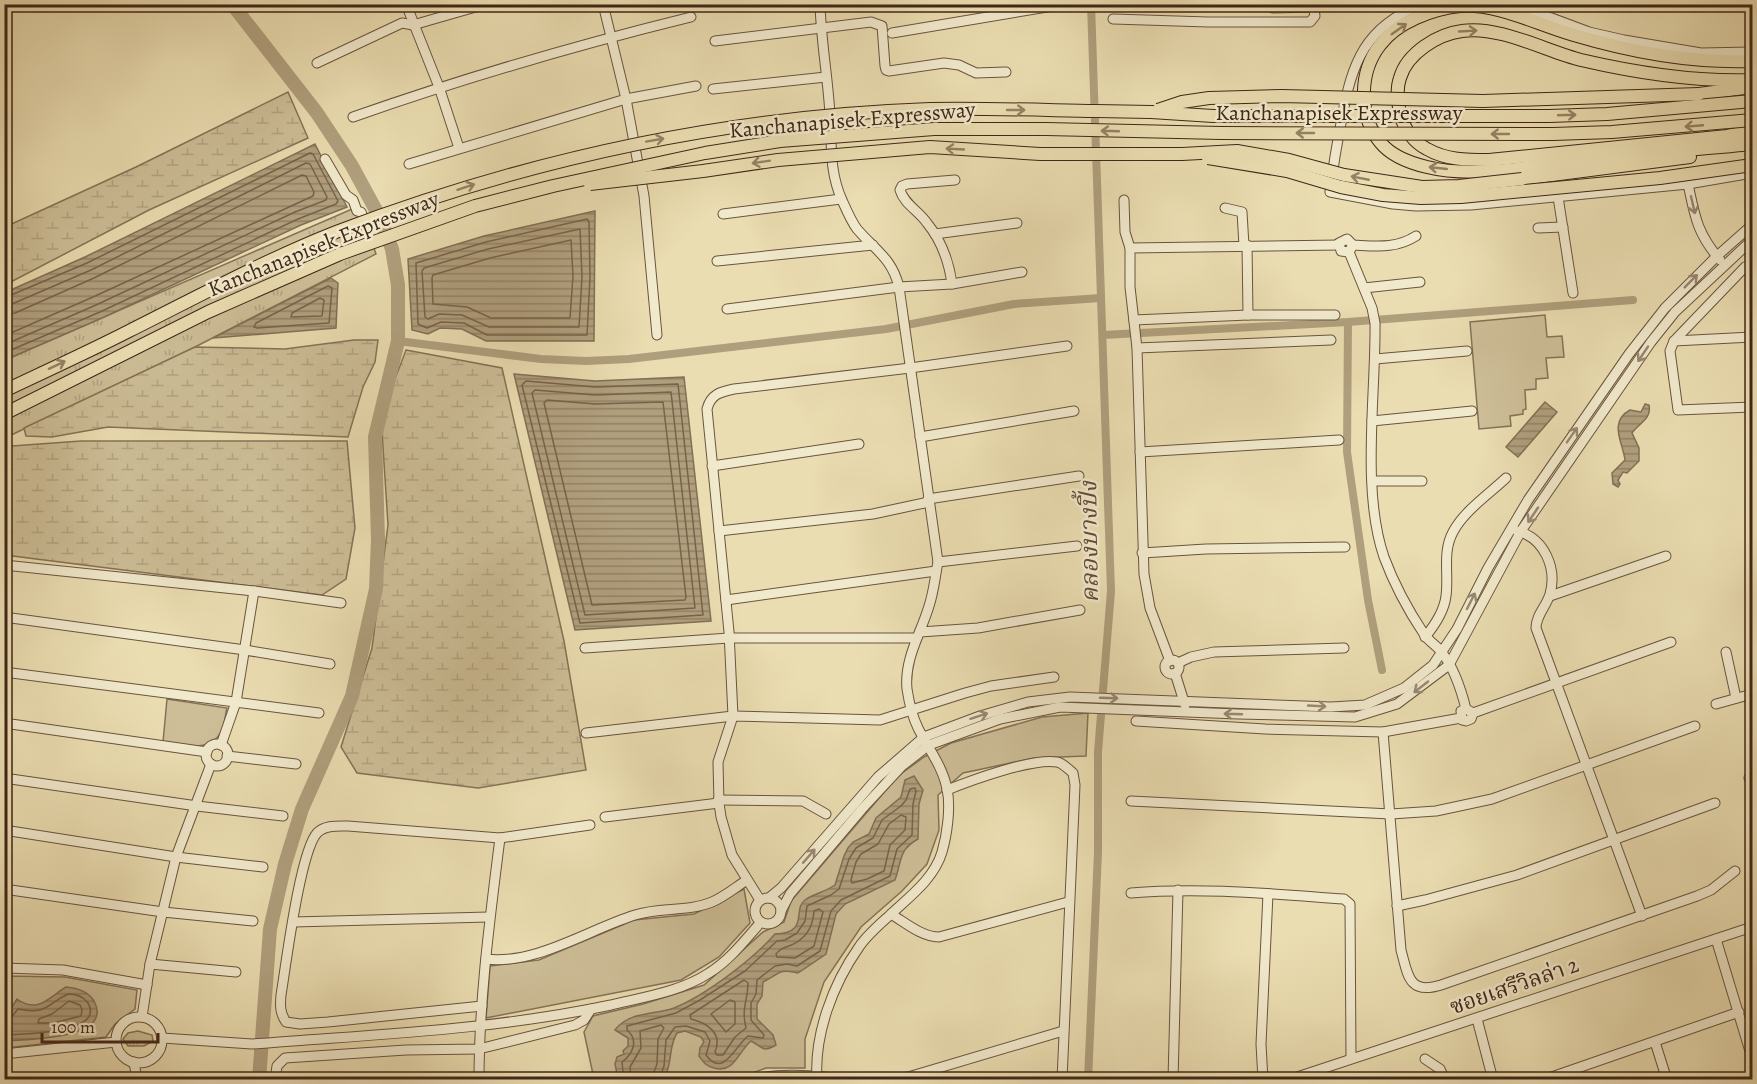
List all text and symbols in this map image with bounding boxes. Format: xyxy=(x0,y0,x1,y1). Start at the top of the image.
one-way arrow xyxy=(1391,23,1407,35)
one-way arrow xyxy=(1458,25,1478,36)
street label: Kanchanapisek Expressway xyxy=(728,94,977,146)
street label: Kanchanapisek Expressway xyxy=(1216,98,1463,128)
one-way arrow xyxy=(1006,104,1026,116)
one-way arrow xyxy=(1556,110,1576,121)
one-way arrow xyxy=(1685,121,1705,132)
one-way arrow xyxy=(1100,125,1120,136)
one-way arrow xyxy=(1295,128,1315,139)
one-way arrow xyxy=(1490,128,1510,140)
one-way arrow xyxy=(645,134,665,145)
one-way arrow xyxy=(946,143,966,154)
one-way arrow xyxy=(752,157,771,168)
one-way arrow xyxy=(1429,163,1448,174)
one-way arrow xyxy=(1350,172,1370,183)
one-way arrow xyxy=(456,181,475,192)
street label: Kanchanapisek Expressway xyxy=(203,184,444,304)
one-way arrow xyxy=(1687,196,1699,215)
one-way arrow xyxy=(1684,274,1699,289)
one-way arrow xyxy=(1637,345,1649,362)
one-way arrow xyxy=(48,359,66,371)
one-way arrow xyxy=(1566,428,1578,444)
water label: คลองบางปิ้ง xyxy=(1070,480,1106,603)
one-way arrow xyxy=(1527,506,1539,523)
one-way arrow xyxy=(1465,593,1477,611)
one-way arrow xyxy=(1413,681,1429,694)
one-way arrow xyxy=(1098,692,1118,703)
one-way arrow xyxy=(1307,700,1327,711)
one-way arrow xyxy=(1224,708,1244,720)
one-way arrow xyxy=(969,710,988,721)
one-way arrow xyxy=(803,848,816,864)
street label: ซอยเสรีวิลล่า 2 xyxy=(1446,950,1583,1022)
scale bar xyxy=(42,1006,158,1044)
text: 100 m xyxy=(51,1015,95,1039)

